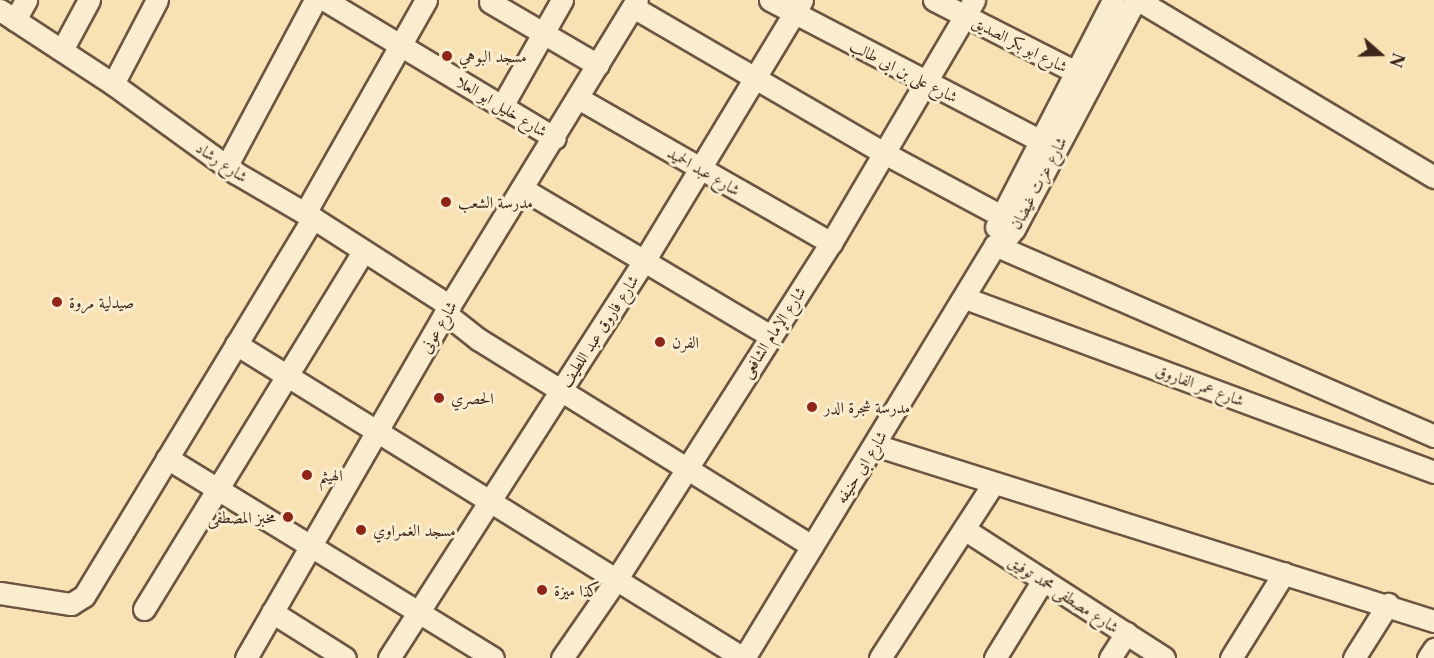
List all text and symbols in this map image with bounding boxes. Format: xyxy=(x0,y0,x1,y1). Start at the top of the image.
street label: شارع ابو بكر الصديق xyxy=(969,12,1071,76)
north arrow xyxy=(1350,24,1410,84)
street label: شارع على بن ابى طالب xyxy=(847,36,961,106)
place label: مسجد البوهي xyxy=(459,46,527,66)
marker: مسجد البوهي xyxy=(440,49,454,63)
text: N xyxy=(1385,50,1409,70)
street label: شارع خليل ابو العلا xyxy=(453,71,551,141)
street label: شارع عزت غيضان xyxy=(1006,133,1070,233)
street label: شارع رشاد xyxy=(192,138,252,186)
street label: شارع عبد الحميد xyxy=(664,143,744,199)
place label: مدرسة الشعب xyxy=(458,192,533,212)
marker: مدرسة الشعب xyxy=(439,195,453,209)
street label: شارع فاروق عبد اللطيف xyxy=(556,271,642,391)
street label: شارع الإمام الشافعى xyxy=(736,283,810,381)
place label: صيدلية مروة xyxy=(69,292,134,312)
marker: صيدلية مروة xyxy=(50,295,64,309)
street label: شارع عونى xyxy=(415,298,461,356)
place label: الفرن xyxy=(672,332,699,352)
marker: الفرن xyxy=(653,335,667,349)
street label: شارع عمر الفاروق xyxy=(1153,360,1247,410)
place label: الحصري xyxy=(451,388,494,408)
marker: الحصري xyxy=(432,391,446,405)
place label: مدرسة شجرة الدر xyxy=(824,397,910,417)
marker: مدرسة شجرة الدر xyxy=(805,400,819,414)
street label: شارع ابى حنيفه xyxy=(831,427,891,507)
place label: الهيثم xyxy=(319,465,343,485)
marker: الهيثم xyxy=(300,468,314,482)
place label: مخبز المصطفى xyxy=(208,507,276,527)
marker: مخبز المصطفى xyxy=(281,510,295,524)
place label: مسجد الغمراوي xyxy=(373,520,456,540)
marker: مسجد الغمراوي xyxy=(354,523,368,537)
street label: شارع مصطفى محمد توفيق xyxy=(1005,551,1123,637)
place label: كذا ميزة xyxy=(554,580,600,600)
marker: كذا ميزة xyxy=(535,583,549,597)

